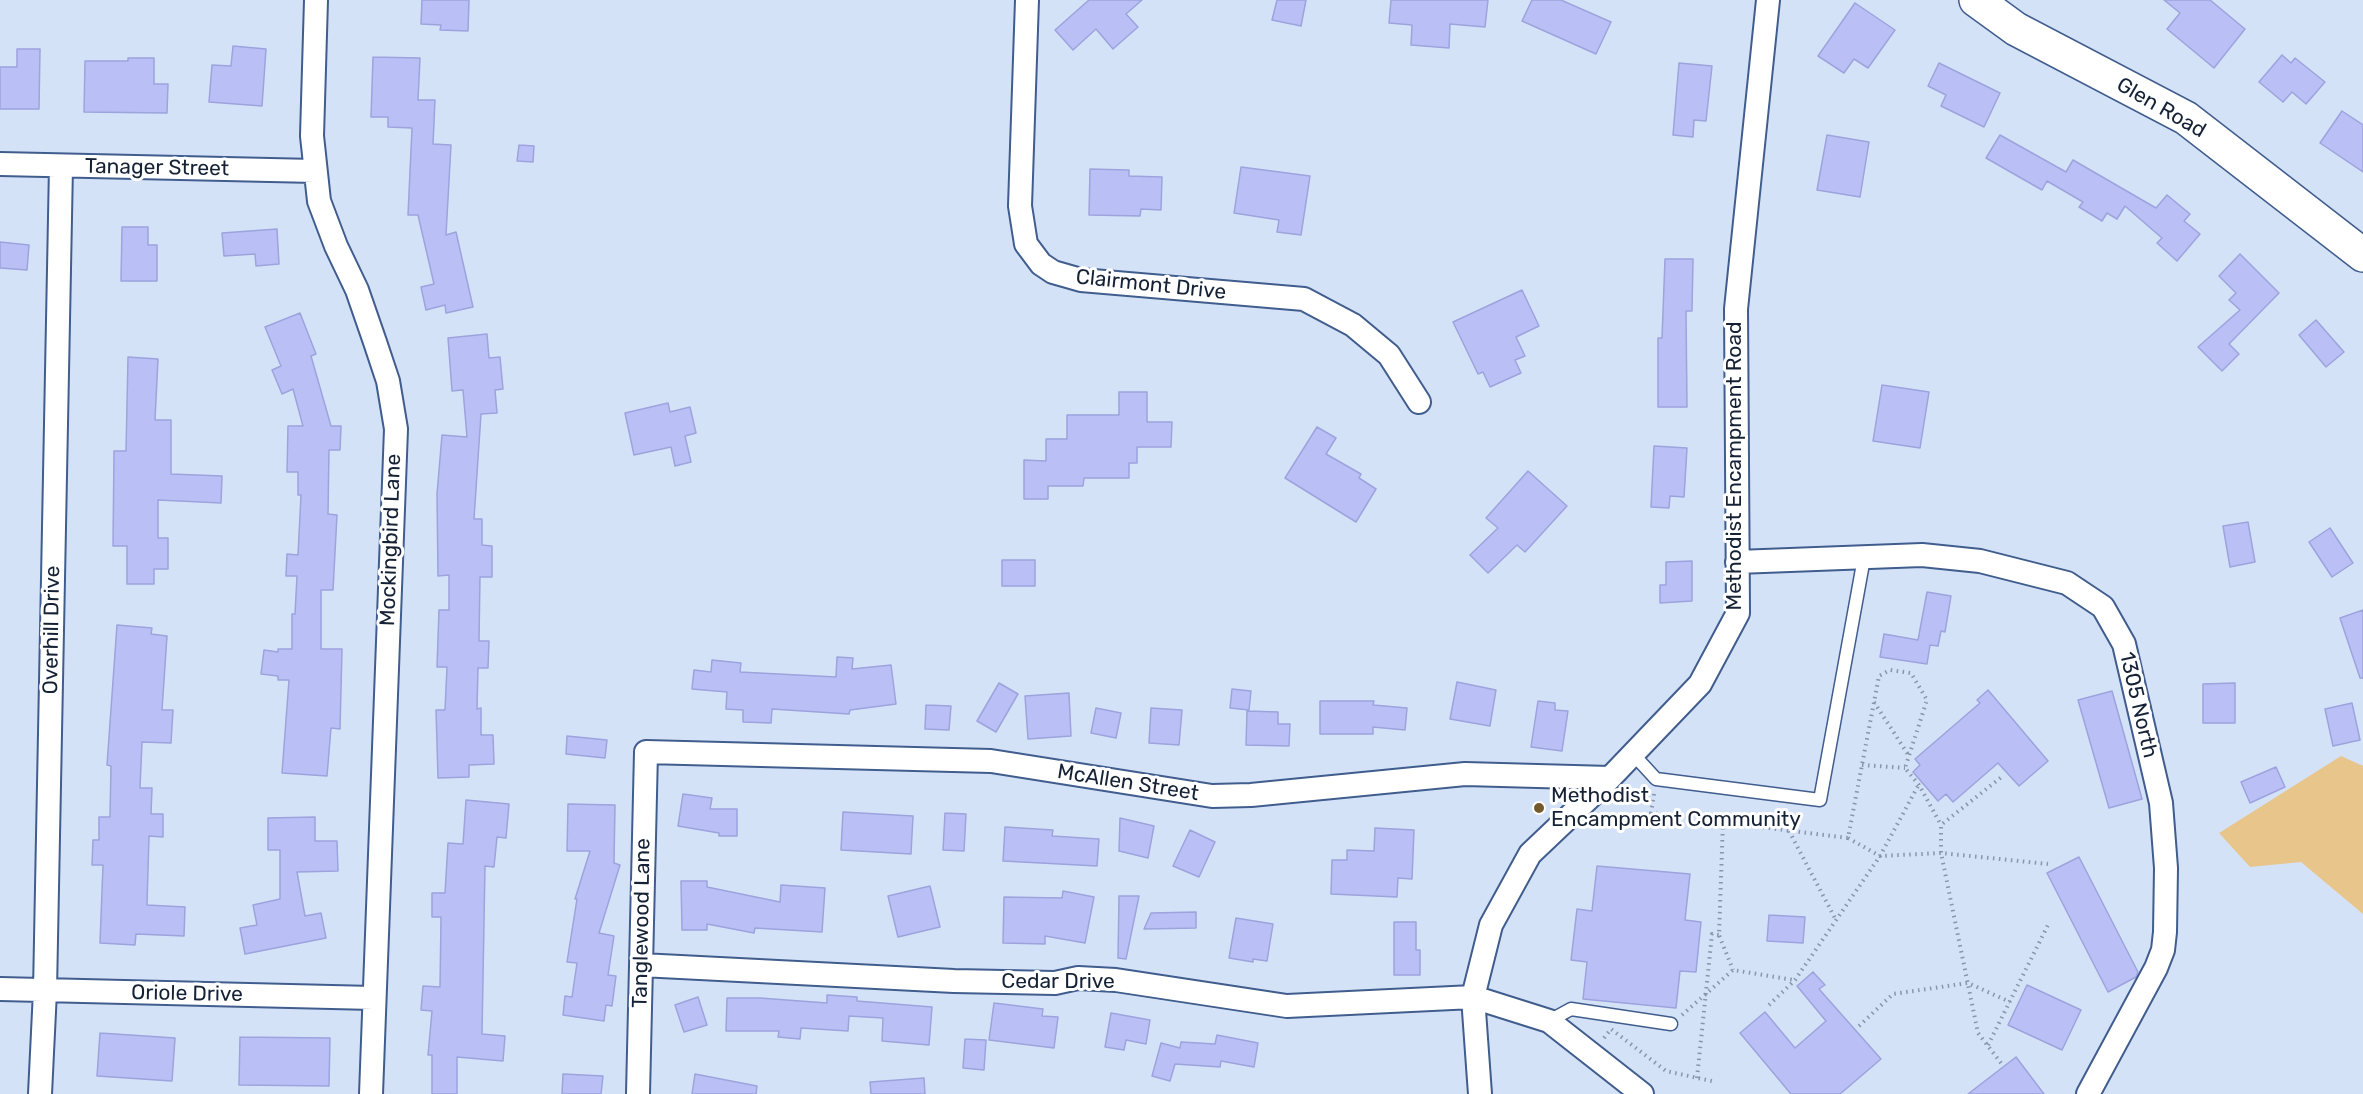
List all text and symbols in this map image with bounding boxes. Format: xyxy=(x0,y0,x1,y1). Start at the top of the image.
street label: Glen Road xyxy=(2112,72,2210,144)
street label: Tanager Street xyxy=(85,154,229,182)
street label: Clairmont Drive xyxy=(1075,265,1227,305)
street label: Methodist Encampment Road xyxy=(1722,322,1748,610)
street label: Mockingbird Lane xyxy=(375,453,407,627)
street label: Overhill Drive xyxy=(38,565,66,695)
street label: 1305 North xyxy=(2114,649,2162,761)
street label: McAllen Street xyxy=(1055,759,1201,807)
place label: Methodist Encampment Community xyxy=(1551,783,1801,833)
marker: Methodist Encampment Community xyxy=(1532,801,1546,815)
street label: Tanglewood Lane xyxy=(628,838,656,1008)
street label: Cedar Drive xyxy=(1001,969,1115,995)
street label: Oriole Drive xyxy=(131,980,243,1008)

